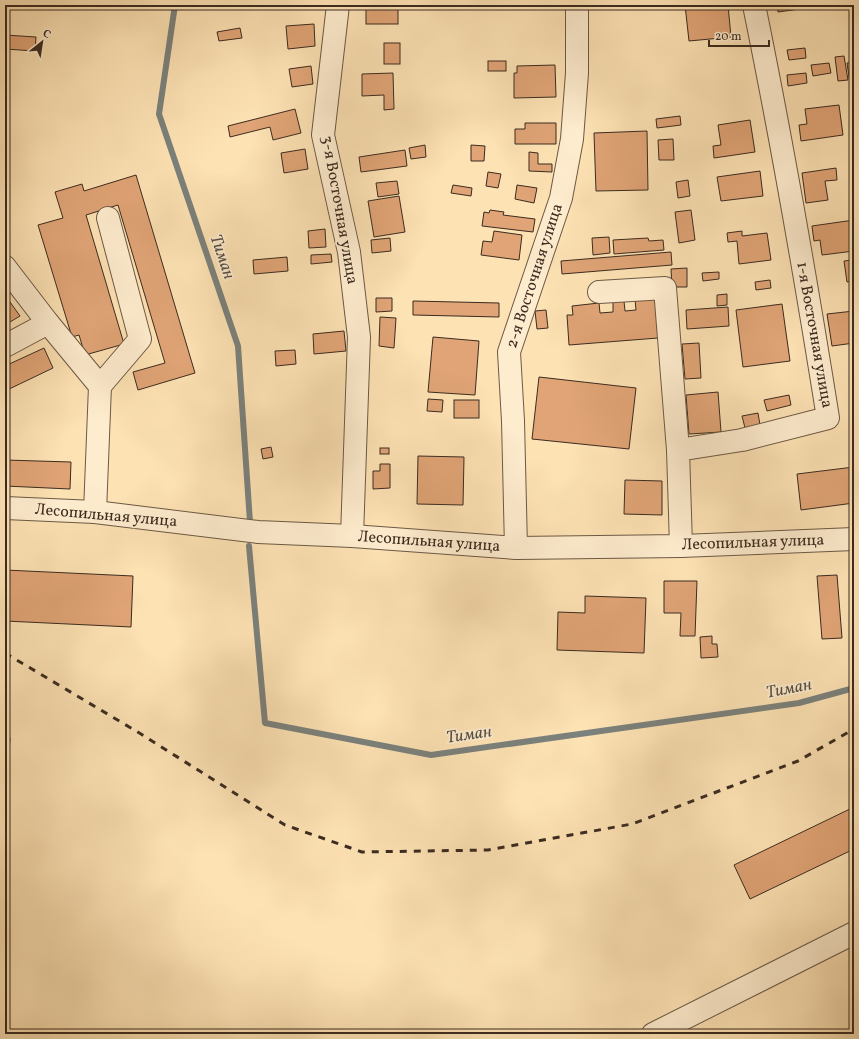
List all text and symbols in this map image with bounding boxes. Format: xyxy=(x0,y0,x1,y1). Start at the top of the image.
north arrow xyxy=(22,22,62,62)
scale bar xyxy=(709,22,769,48)
text: С xyxy=(39,26,53,43)
text: 20 m xyxy=(715,29,742,45)
street label: 3-я Восточная улица xyxy=(315,134,363,286)
street label: 2-я Восточная улица xyxy=(501,201,569,351)
water label: Тиман xyxy=(204,232,240,283)
street label: 1-я Восточная улица xyxy=(790,260,838,410)
street label: Лесопильная улица xyxy=(34,499,178,533)
street label: Лесопильная улица xyxy=(357,526,501,558)
street label: Лесопильная улица xyxy=(681,530,825,556)
water label: Тиман xyxy=(764,673,814,705)
water label: Тиман xyxy=(445,720,493,750)

